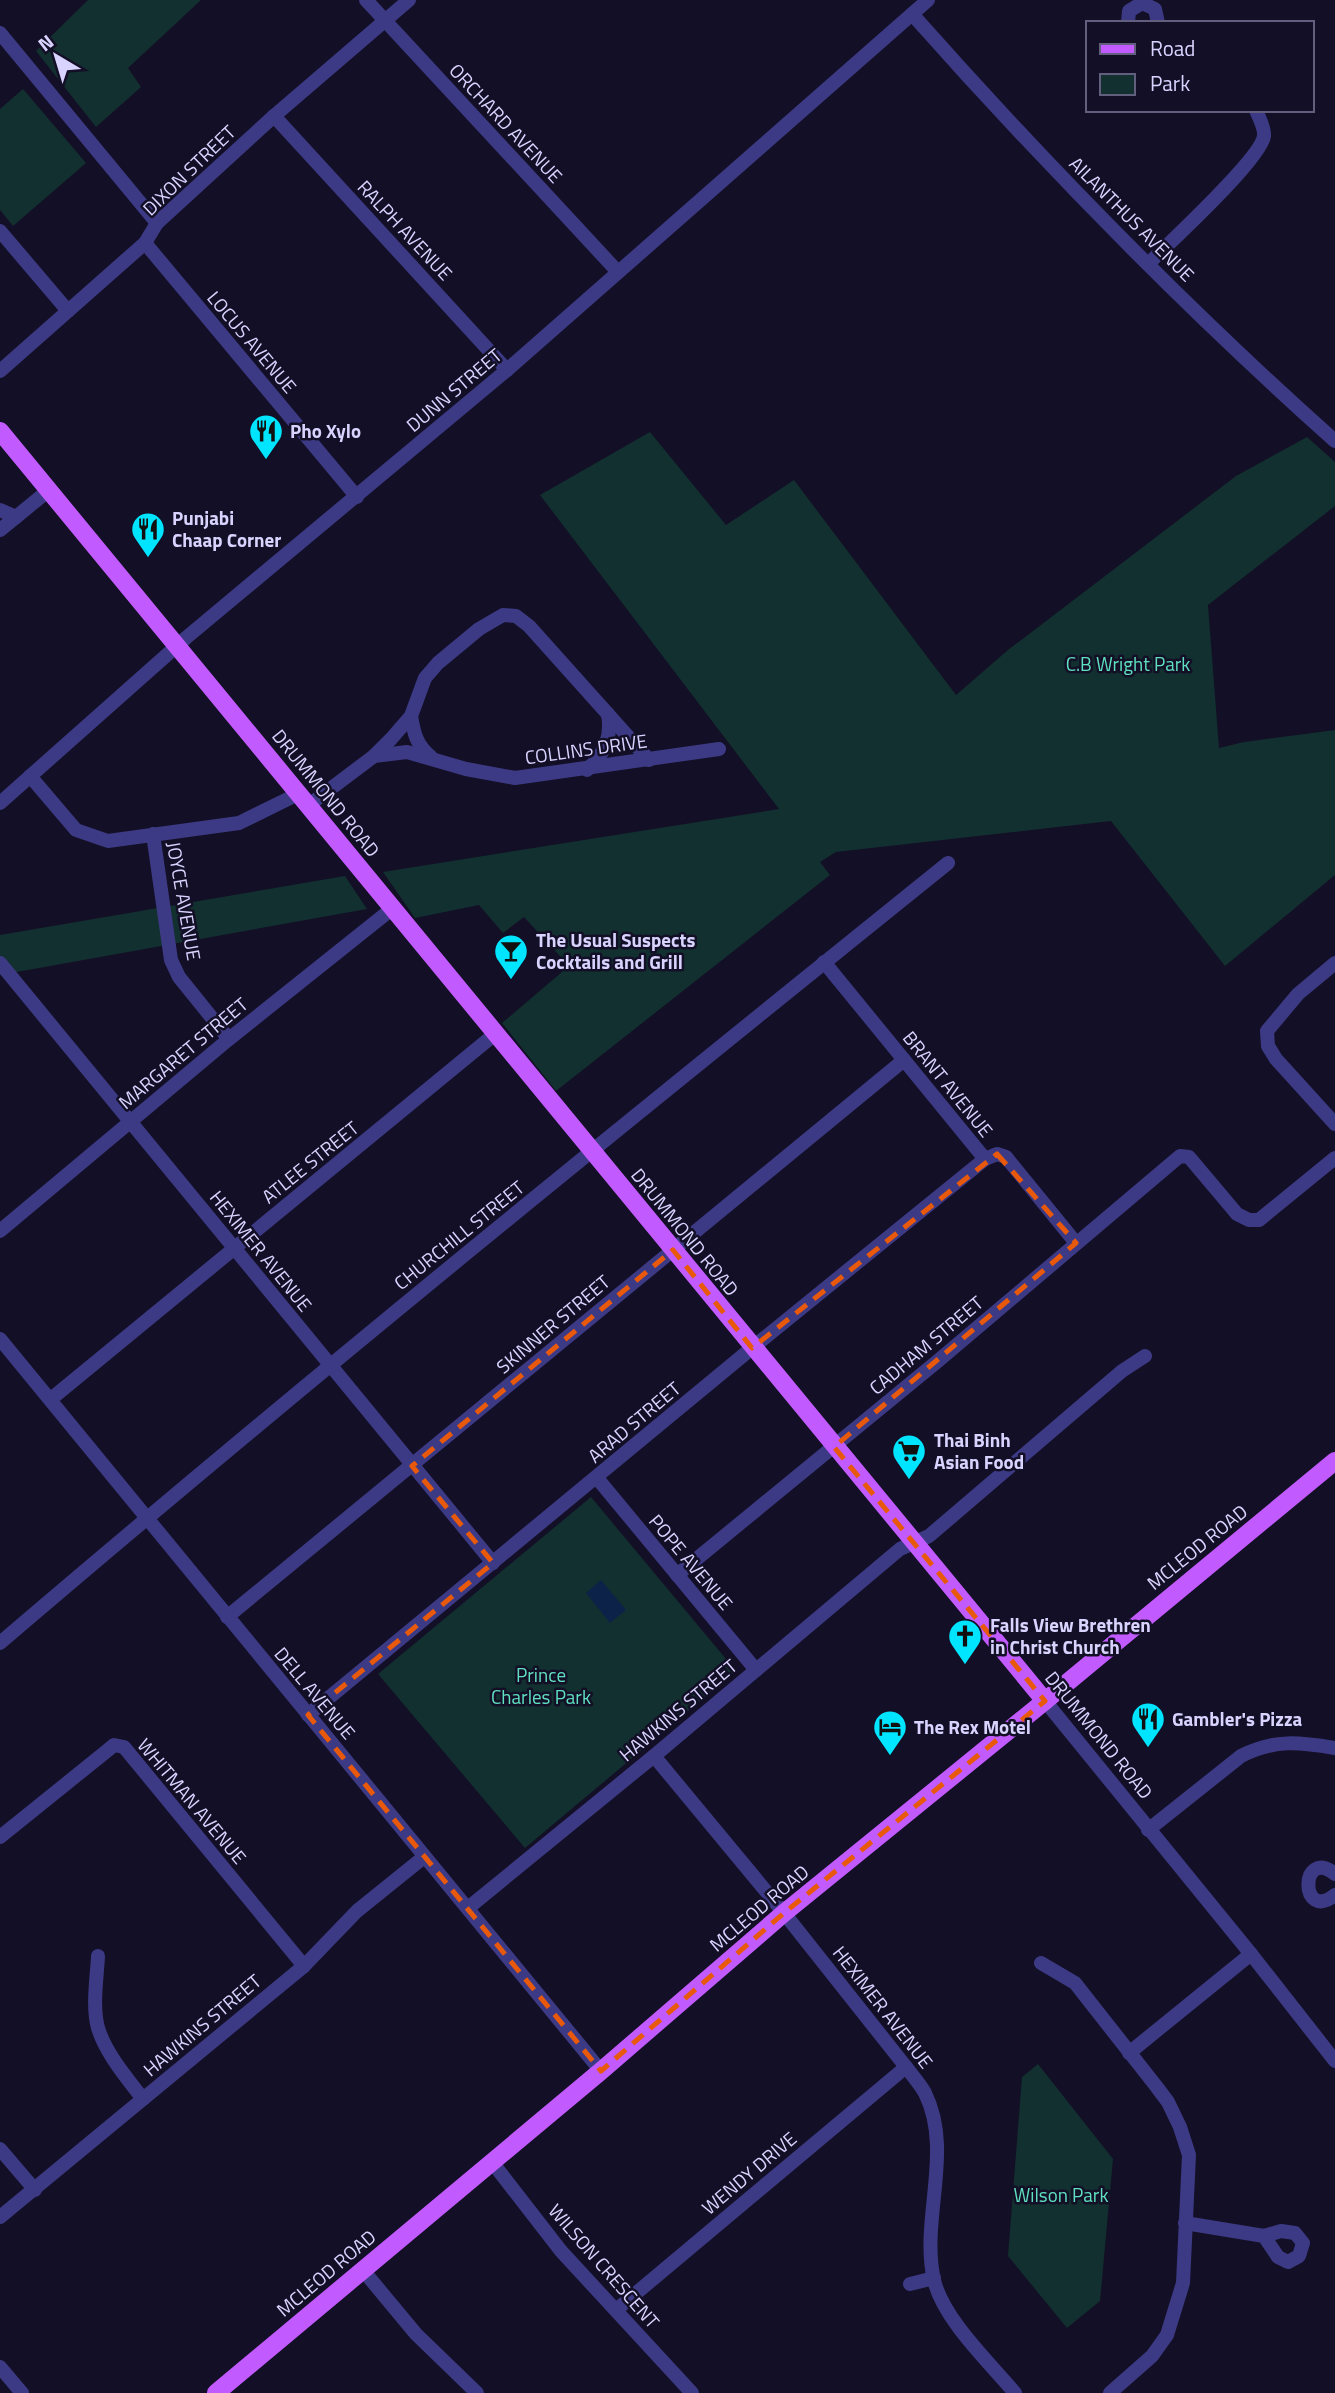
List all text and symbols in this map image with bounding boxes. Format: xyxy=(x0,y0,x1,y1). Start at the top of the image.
north arrow xyxy=(21,21,91,91)
legend xyxy=(1086,21,1314,112)
text: N xyxy=(31,27,59,58)
text: Road xyxy=(1150,32,1195,64)
street label: ORCHARD AVENUE xyxy=(443,56,570,189)
text: Park xyxy=(1150,67,1190,99)
street label: DIXON STREET xyxy=(136,118,242,222)
street label: AILANTHUS AVENUE xyxy=(1063,149,1202,288)
street label: RALPH AVENUE xyxy=(351,173,460,286)
street label: LOCUS AVENUE xyxy=(201,284,304,399)
street label: DUNN STREET xyxy=(399,341,508,438)
restaurant icon: Pho Xylo xyxy=(247,412,285,461)
place label: Pho Xylo xyxy=(290,416,361,445)
place label: Punjabi Chaap Corner xyxy=(172,503,281,554)
restaurant icon: Punjabi Chaap Corner xyxy=(129,510,167,559)
park label: C.B Wright Park xyxy=(1066,649,1190,678)
street label: DRUMMOND ROAD xyxy=(266,722,387,863)
street label: COLLINS DRIVE xyxy=(523,726,649,771)
street label: JOYCE AVENUE xyxy=(160,839,209,963)
place label: The Usual Suspects Cocktails and Grill xyxy=(536,925,695,976)
bar icon: The Usual Suspects Cocktails and Grill xyxy=(492,932,530,981)
street label: MARGARET STREET xyxy=(112,990,254,1116)
street label: BRANT AVENUE xyxy=(896,1024,1000,1143)
street label: ATLEE STREET xyxy=(255,1113,365,1210)
street label: DRUMMOND ROAD xyxy=(625,1161,746,1302)
street label: CHURCHILL STREET xyxy=(387,1173,530,1296)
street label: HEXIMER AVENUE xyxy=(203,1184,320,1318)
street label: SKINNER STREET xyxy=(489,1267,616,1380)
street label: CADHAM STREET xyxy=(862,1288,989,1401)
street label: ARAD STREET xyxy=(581,1374,687,1469)
place label: Thai Binh Asian Food xyxy=(934,1425,1024,1476)
supermarket icon: Thai Binh Asian Food xyxy=(890,1432,928,1481)
street label: MCLEOD ROAD xyxy=(1140,1497,1253,1596)
street label: POPE AVENUE xyxy=(642,1507,740,1616)
place label: Falls View Brethren in Christ Church xyxy=(990,1610,1151,1661)
church icon: Falls View Brethren in Christ Church xyxy=(946,1617,984,1666)
street label: DELL AVENUE xyxy=(268,1640,363,1745)
street label: HAWKINS STREET xyxy=(612,1651,743,1768)
park label: Prince Charles Park xyxy=(491,1660,591,1711)
street label: DRUMMOND ROAD xyxy=(1039,1664,1160,1805)
restaurant icon: Gambler's Pizza xyxy=(1129,1700,1167,1749)
place label: Gambler's Pizza xyxy=(1172,1704,1303,1733)
hotel icon: The Rex Motel xyxy=(871,1708,909,1757)
place label: The Rex Motel xyxy=(914,1712,1031,1741)
street label: WHITMAN AVENUE xyxy=(131,1731,254,1870)
street label: MCLEOD ROAD xyxy=(703,1857,815,1958)
street label: HEXIMER AVENUE xyxy=(826,1939,941,2074)
street label: HAWKINS STREET xyxy=(136,1966,267,2083)
street label: WENDY DRIVE xyxy=(695,2124,803,2221)
park label: Wilson Park xyxy=(1013,2180,1109,2209)
street label: WILSON CRESCENT xyxy=(542,2197,667,2334)
street label: MCLEOD ROAD xyxy=(270,2222,382,2323)

